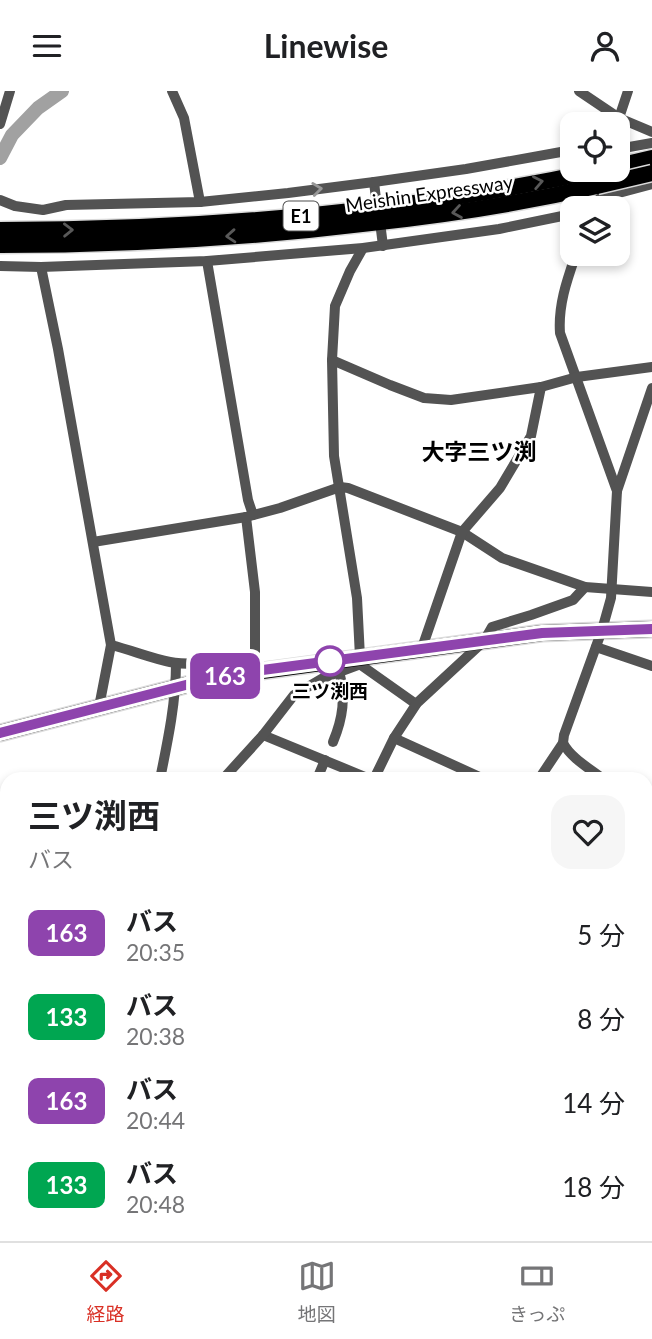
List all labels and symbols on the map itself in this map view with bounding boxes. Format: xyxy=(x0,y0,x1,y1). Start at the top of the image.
street label: Meishin Expressway xyxy=(344,170,514,216)
one-way arrow xyxy=(532,176,544,191)
one-way arrow xyxy=(311,182,323,197)
road number: E1 xyxy=(284,201,318,231)
one-way arrow xyxy=(451,204,463,219)
one-way arrow xyxy=(63,222,74,238)
one-way arrow xyxy=(225,229,236,244)
district label: 大字三ツ渕 xyxy=(422,437,537,465)
marker: 三ツ渕西 xyxy=(315,646,345,676)
line badge: 163 xyxy=(185,653,265,699)
place label: 三ツ渕西 xyxy=(292,679,368,702)

